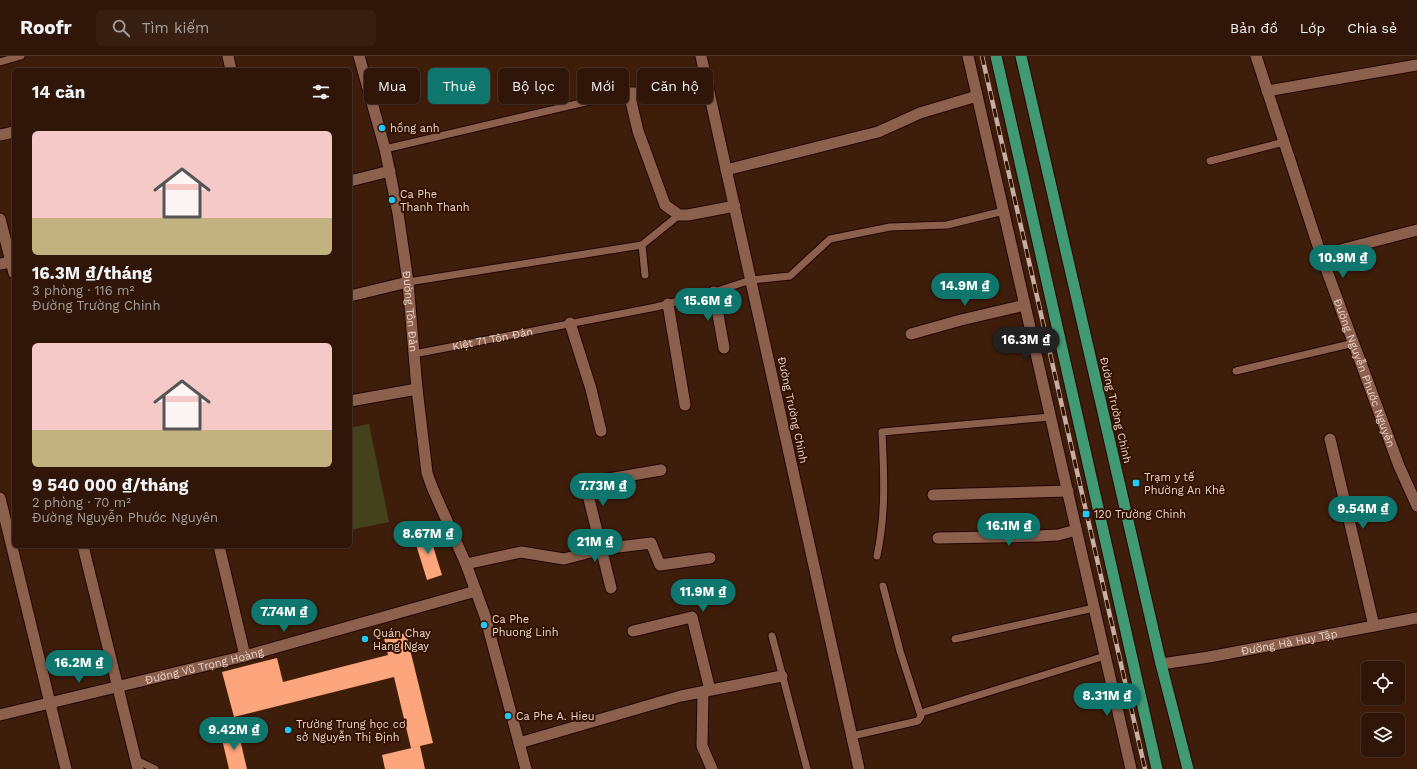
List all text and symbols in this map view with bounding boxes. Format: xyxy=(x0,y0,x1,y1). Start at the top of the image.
search box xyxy=(96,10,376,46)
text: Roofr xyxy=(20,16,72,39)
icon: search xyxy=(110,17,132,39)
text: Tìm kiếm xyxy=(142,19,209,37)
text: Bản đồ xyxy=(1230,20,1278,36)
text: Lớp xyxy=(1300,20,1325,36)
text: Chia sẻ xyxy=(1347,20,1397,36)
chip: Mua xyxy=(364,68,420,104)
chip: Thuê xyxy=(428,68,490,104)
chip: Bộ lọc xyxy=(498,68,569,104)
chip: Mới xyxy=(577,68,629,104)
chip: Căn hộ xyxy=(637,68,713,104)
icon: filters xyxy=(310,81,332,103)
text: 14 căn xyxy=(32,82,85,102)
place label: hồng anh xyxy=(390,122,440,135)
marker: hồng anh xyxy=(377,123,387,133)
icon: home xyxy=(146,157,218,229)
place label: Ca Phe Thanh Thanh xyxy=(400,188,470,214)
marker: Ca Phe Thanh Thanh xyxy=(387,195,397,205)
pin: 10.9M ₫ xyxy=(1306,245,1380,279)
text: 10.9M ₫ xyxy=(1318,250,1368,265)
text: 16.3M ₫/tháng xyxy=(32,263,152,283)
street label: Đường Tôn Đản xyxy=(399,270,420,352)
pin: 14.9M ₫ xyxy=(928,273,1002,307)
text: 14.9M ₫ xyxy=(940,278,990,293)
text: 3 phòng · 116 m² xyxy=(32,283,134,298)
pin: 15.6M ₫ xyxy=(671,288,745,322)
text: 15.6M ₫ xyxy=(684,293,732,308)
street label: Đường Nguyễn Phước Nguyên xyxy=(1331,297,1398,449)
text: Đường Trường Chinh xyxy=(32,298,160,313)
street label: Kiệt 71 Tôn Đản xyxy=(451,325,534,353)
pin: 16.3M ₫ xyxy=(989,327,1063,361)
text: 16.3M ₫ xyxy=(1002,332,1050,347)
street label: Đường Trường Chinh xyxy=(775,356,810,465)
street label: Đường Trường Chinh xyxy=(1097,356,1134,465)
icon: home xyxy=(146,369,218,441)
place label: Trạm y tế Phường An Khê xyxy=(1144,471,1225,497)
pin: 7.73M ₫ xyxy=(566,473,640,507)
text: 9 540 000 ₫/tháng xyxy=(32,475,188,495)
text: 7.73M ₫ xyxy=(579,478,627,493)
marker: Trạm y tế Phường An Khê xyxy=(1131,478,1141,488)
text: 2 phòng · 70 m² xyxy=(32,495,131,510)
pin: 9.54M ₫ xyxy=(1326,496,1400,530)
text: 9.54M ₫ xyxy=(1337,501,1389,516)
place label: 120 Trường Chinh xyxy=(1094,508,1186,521)
marker: 120 Trường Chinh xyxy=(1081,509,1091,519)
text: Đường Nguyễn Phước Nguyên xyxy=(32,510,218,525)
pin: 16.1M ₫ xyxy=(972,513,1046,547)
text: 16.1M ₫ xyxy=(986,518,1032,533)
pin: 8.67M ₫ xyxy=(391,521,465,555)
text: 8.67M ₫ xyxy=(402,526,454,541)
pin: 21M ₫ xyxy=(567,529,623,563)
text: 21M ₫ xyxy=(576,534,614,549)
pin: 11.9M ₫ xyxy=(666,579,740,613)
text: 11.9M ₫ xyxy=(680,584,726,599)
pin: 7.74M ₫ xyxy=(247,599,321,633)
text: 7.74M ₫ xyxy=(260,604,308,619)
place label: Ca Phe Phuong Linh xyxy=(492,613,558,639)
marker: Ca Phe Phuong Linh xyxy=(479,620,489,630)
place label: Quán Chay Hang Ngay xyxy=(373,627,431,653)
street label: Đường Hà Huy Tập xyxy=(1240,627,1339,658)
marker: Quán Chay Hang Ngay xyxy=(360,634,370,644)
street label: Đường Vũ Trọng Hoàng xyxy=(144,645,265,687)
pin: 16.2M ₫ xyxy=(42,650,116,684)
text: 16.2M ₫ xyxy=(55,655,103,670)
map controls xyxy=(1361,661,1405,757)
button: locate xyxy=(1361,661,1405,705)
pin: 8.31M ₫ xyxy=(1070,683,1144,717)
text: 8.31M ₫ xyxy=(1083,688,1132,703)
place label: Ca Phe A. Hieu xyxy=(516,710,595,723)
marker: Ca Phe A. Hieu xyxy=(503,711,513,721)
button: layers xyxy=(1361,713,1405,757)
pin: 9.42M ₫ xyxy=(197,717,271,751)
place label: Trường Trung học cơ sở Nguyễn Thị Định xyxy=(296,718,406,744)
text: 9.42M ₫ xyxy=(208,722,260,737)
marker: Trường Trung học cơ sở Nguyễn Thị Định xyxy=(283,725,293,735)

